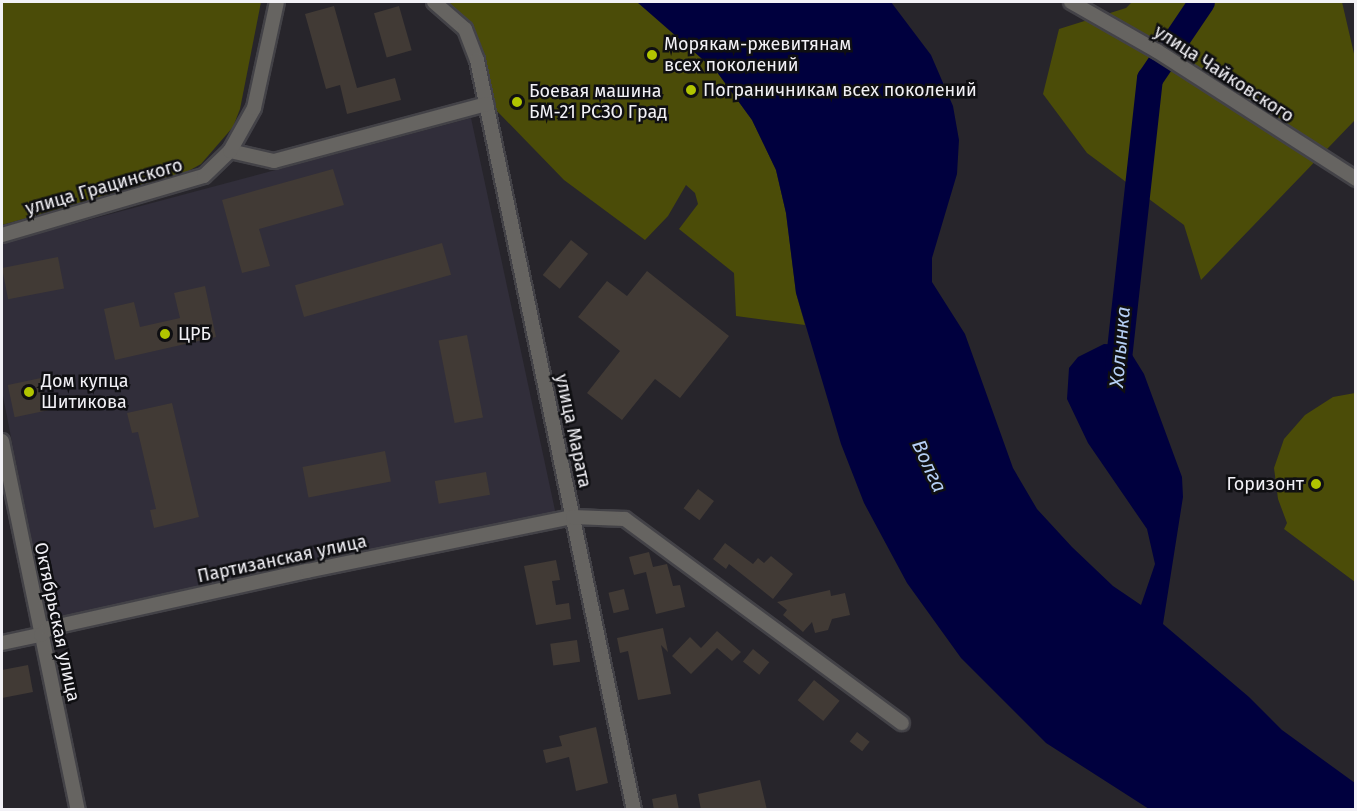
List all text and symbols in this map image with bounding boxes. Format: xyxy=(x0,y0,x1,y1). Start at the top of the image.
street label: улица Чайковского xyxy=(1150,21,1298,127)
place label: Морякам-ржевитянам всех поколений xyxy=(664,34,851,76)
marker: Морякам-ржевитянам всех поколений xyxy=(645,48,659,62)
place label: Пограничникам всех поколений xyxy=(703,79,977,101)
place label: Боевая машина БМ-21 РСЗО Град xyxy=(529,81,667,124)
marker: Пограничникам всех поколений xyxy=(684,83,698,97)
marker: Боевая машина БМ-21 РСЗО Град xyxy=(510,95,524,109)
street label: улица Грацинского xyxy=(23,154,185,220)
water label: Холынка xyxy=(1105,306,1135,388)
place label: ЦРБ xyxy=(178,323,211,345)
marker: ЦРБ xyxy=(156,325,174,343)
place label: Дом купца Шитикова xyxy=(41,371,128,413)
street label: улица Марата xyxy=(550,372,596,490)
marker: Дом купца Шитикова xyxy=(22,385,36,399)
water label: Волга xyxy=(906,436,952,496)
place label: Горизонт xyxy=(1226,473,1304,495)
marker: Горизонт xyxy=(1309,477,1323,491)
street label: Партизанская улица xyxy=(195,530,369,588)
street label: Октябрьская улица xyxy=(30,540,84,704)

